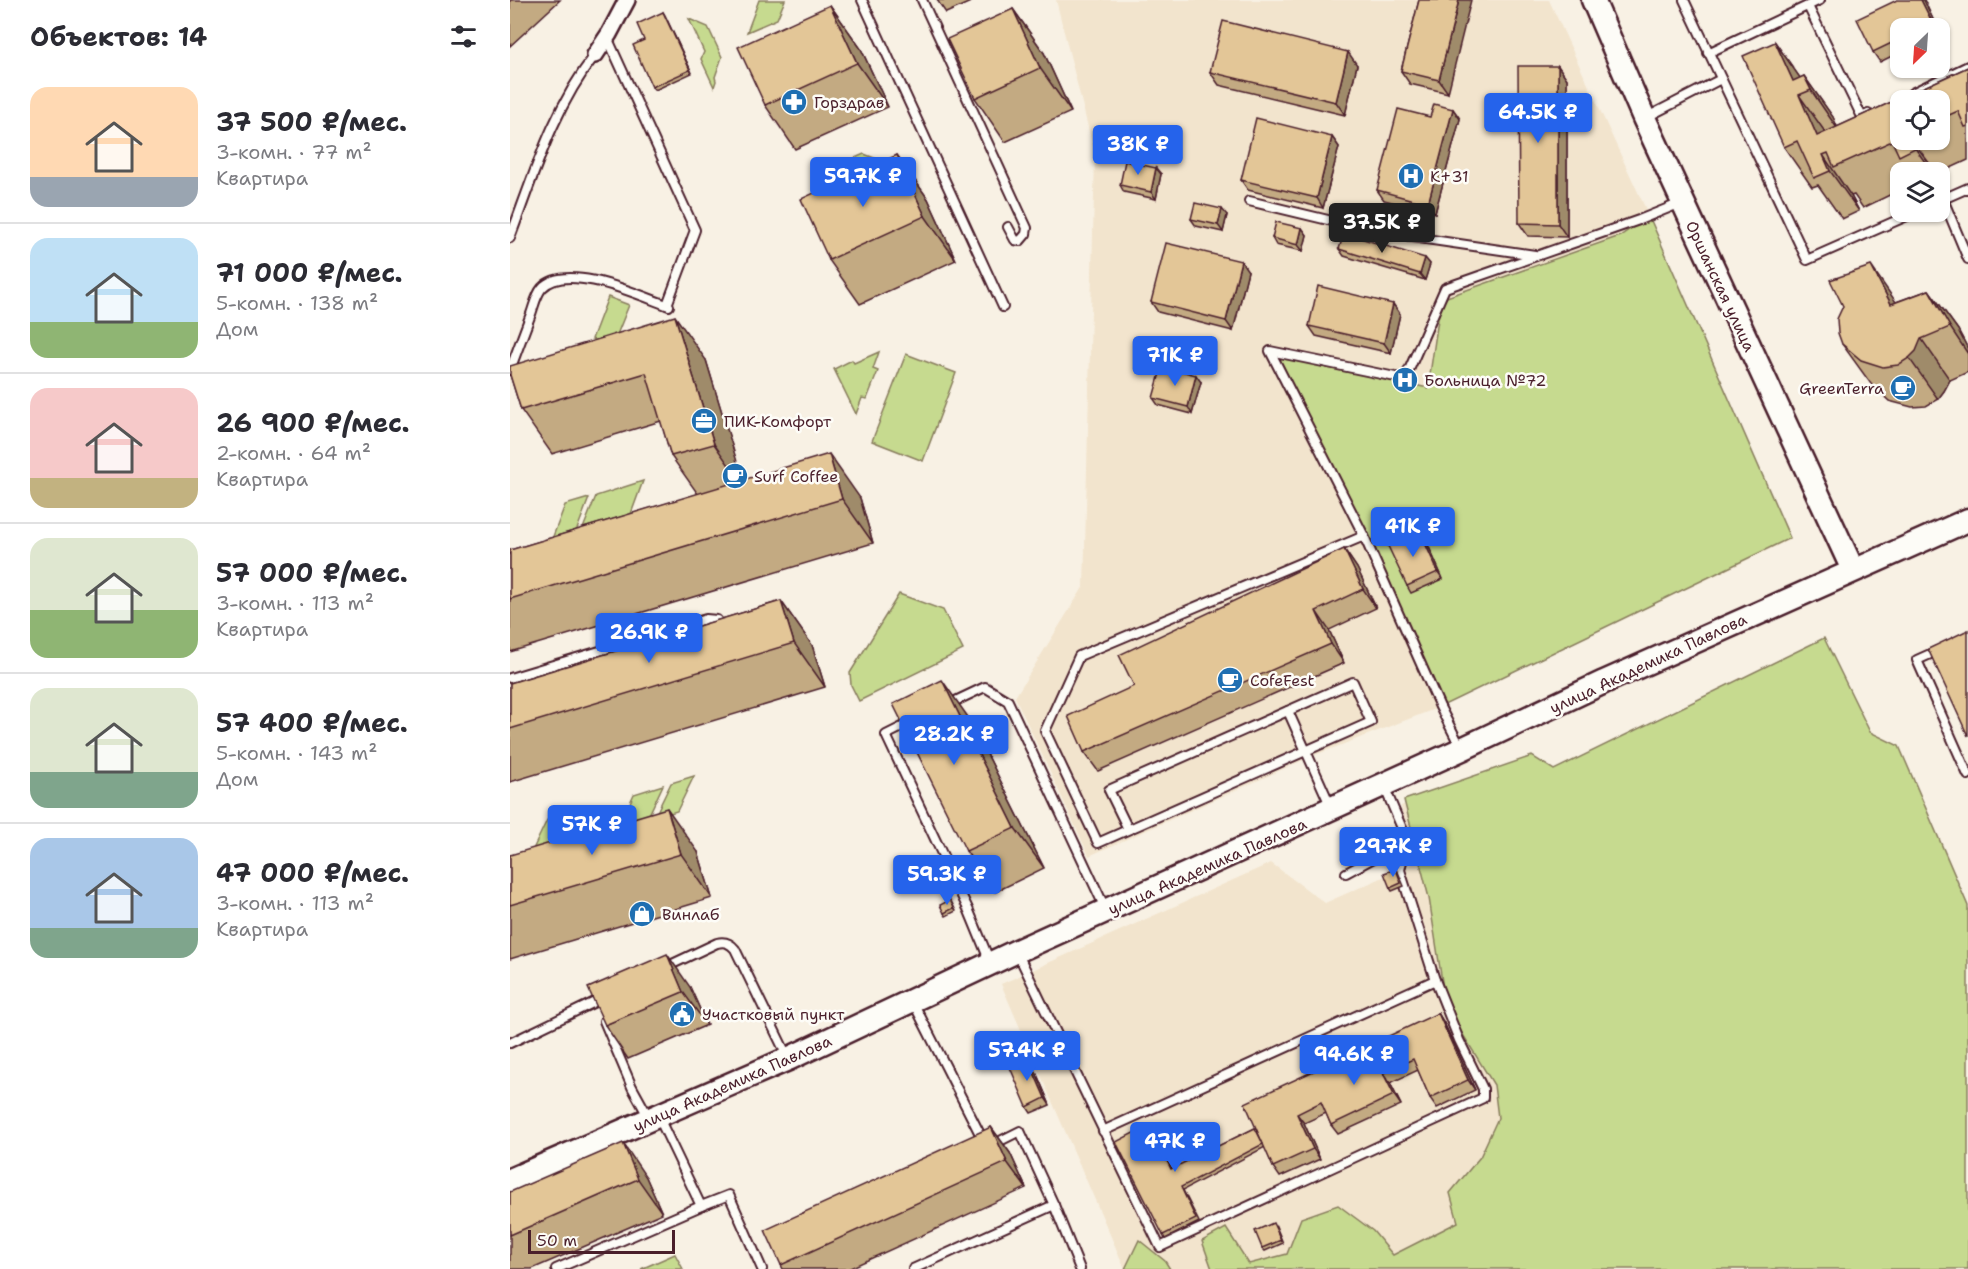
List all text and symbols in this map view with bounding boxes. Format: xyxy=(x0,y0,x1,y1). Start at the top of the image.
north arrow xyxy=(1890,18,1950,78)
map controls xyxy=(1890,18,1950,222)
text: Объектов: 14 xyxy=(30,19,207,54)
icon: filters xyxy=(447,20,480,53)
pharmacy icon: Горздрав xyxy=(779,87,809,117)
button: locate xyxy=(1890,90,1950,150)
place label: Горздрав xyxy=(814,92,884,113)
pin: 64.5K ₽ xyxy=(1483,93,1593,144)
text: 64.5K ₽ xyxy=(1498,99,1578,125)
text: 37 500 ₽/мес. xyxy=(216,104,407,139)
icon: home xyxy=(78,111,150,183)
pin: 38K ₽ xyxy=(1096,125,1180,176)
text: 38K ₽ xyxy=(1107,131,1169,157)
text: 3-комн. · 77 m² xyxy=(216,139,372,165)
pin: 59.7K ₽ xyxy=(808,157,918,208)
hospital icon: К+31 xyxy=(1396,161,1426,191)
button: layers xyxy=(1890,162,1950,222)
text: 59.7K ₽ xyxy=(824,163,902,189)
text: Квартира xyxy=(216,165,308,191)
place label: К+31 xyxy=(1430,166,1469,187)
pin: 37.5K ₽ xyxy=(1327,203,1437,254)
text: 37.5K ₽ xyxy=(1343,209,1421,235)
street label: Оршанская улица xyxy=(1681,217,1760,355)
text: 71 000 ₽/мес. xyxy=(216,255,403,290)
icon: home xyxy=(78,262,150,334)
text: 5-комн. · 138 m² xyxy=(216,290,378,316)
text: Дом xyxy=(216,316,258,342)
pin: 71K ₽ xyxy=(1133,336,1217,387)
text: 71K ₽ xyxy=(1147,342,1203,368)
hospital icon: Больница №72 xyxy=(1390,365,1420,395)
place label: Больница №72 xyxy=(1424,370,1546,391)
cafe icon: GreenTerra xyxy=(1888,373,1918,403)
place label: GreenTerra xyxy=(1799,378,1884,399)
text: 26 900 ₽/мес. xyxy=(216,405,410,440)
office icon: ПИК-Комфорт xyxy=(689,406,719,436)
place label: ПИК-Комфорт xyxy=(724,411,832,432)
icon: home xyxy=(78,412,150,484)
text: 2-комн. · 64 m² xyxy=(216,440,371,466)
cafe icon: Surf Coffee xyxy=(720,461,750,491)
text: Квартира xyxy=(216,466,308,492)
place label: Surf Coffee xyxy=(754,466,838,487)
pin: 41K ₽ xyxy=(1371,507,1455,558)
text: 41K ₽ xyxy=(1385,513,1441,539)
text: 57 000 ₽/мес. xyxy=(216,555,408,590)
icon: home xyxy=(78,562,150,634)
text: 3-комн. · 113 m² xyxy=(216,590,374,616)
street label: улица Академика Павлова xyxy=(1546,608,1750,718)
pin: 26.9K ₽ xyxy=(594,613,704,664)
text: Квартира xyxy=(216,616,308,642)
text: 26.9K ₽ xyxy=(610,619,688,645)
cafe icon: CofeFest xyxy=(1215,665,1245,695)
place label: CofeFest xyxy=(1250,670,1315,691)
text: 57 400 ₽/мес. xyxy=(216,705,408,740)
icon: home xyxy=(78,712,150,784)
pin: 28.2K ₽ xyxy=(899,715,1009,766)
text: 28.2K ₽ xyxy=(913,721,995,747)
text: 5-комн. · 143 m² xyxy=(216,740,377,766)
text: Дом xyxy=(216,766,258,792)
pin: 57K ₽ xyxy=(550,805,634,856)
text: 57K ₽ xyxy=(562,811,622,837)
street label: улица Академика Павлова xyxy=(1105,813,1310,920)
pin: 29.7K ₽ xyxy=(1338,827,1448,878)
text: 29.7K ₽ xyxy=(1354,833,1432,859)
text: 47 000 ₽/мес. xyxy=(216,855,409,890)
pin: 59.3K ₽ xyxy=(892,855,1002,906)
text: 59.3K ₽ xyxy=(907,861,987,887)
icon: home xyxy=(78,862,150,934)
text: 3-комн. · 113 m² xyxy=(216,890,374,916)
shop icon: Винлаб xyxy=(627,899,657,929)
place label: Винлаб xyxy=(662,904,720,925)
text: Квартира xyxy=(216,916,308,942)
public building icon: Участковый пункт xyxy=(667,999,697,1029)
place label: Участковый пункт xyxy=(702,1004,845,1025)
street label: улица Академика Павлова xyxy=(630,1030,835,1137)
pin: 57.4K ₽ xyxy=(972,1031,1082,1082)
pin: 94.6K ₽ xyxy=(1299,1035,1409,1086)
text: 57.4K ₽ xyxy=(988,1037,1066,1063)
text: 94.6K ₽ xyxy=(1314,1041,1394,1067)
pin: 47K ₽ xyxy=(1133,1122,1217,1173)
text: 47K ₽ xyxy=(1144,1128,1206,1154)
scale bar xyxy=(528,1227,675,1254)
text: 50 m xyxy=(537,1230,577,1251)

